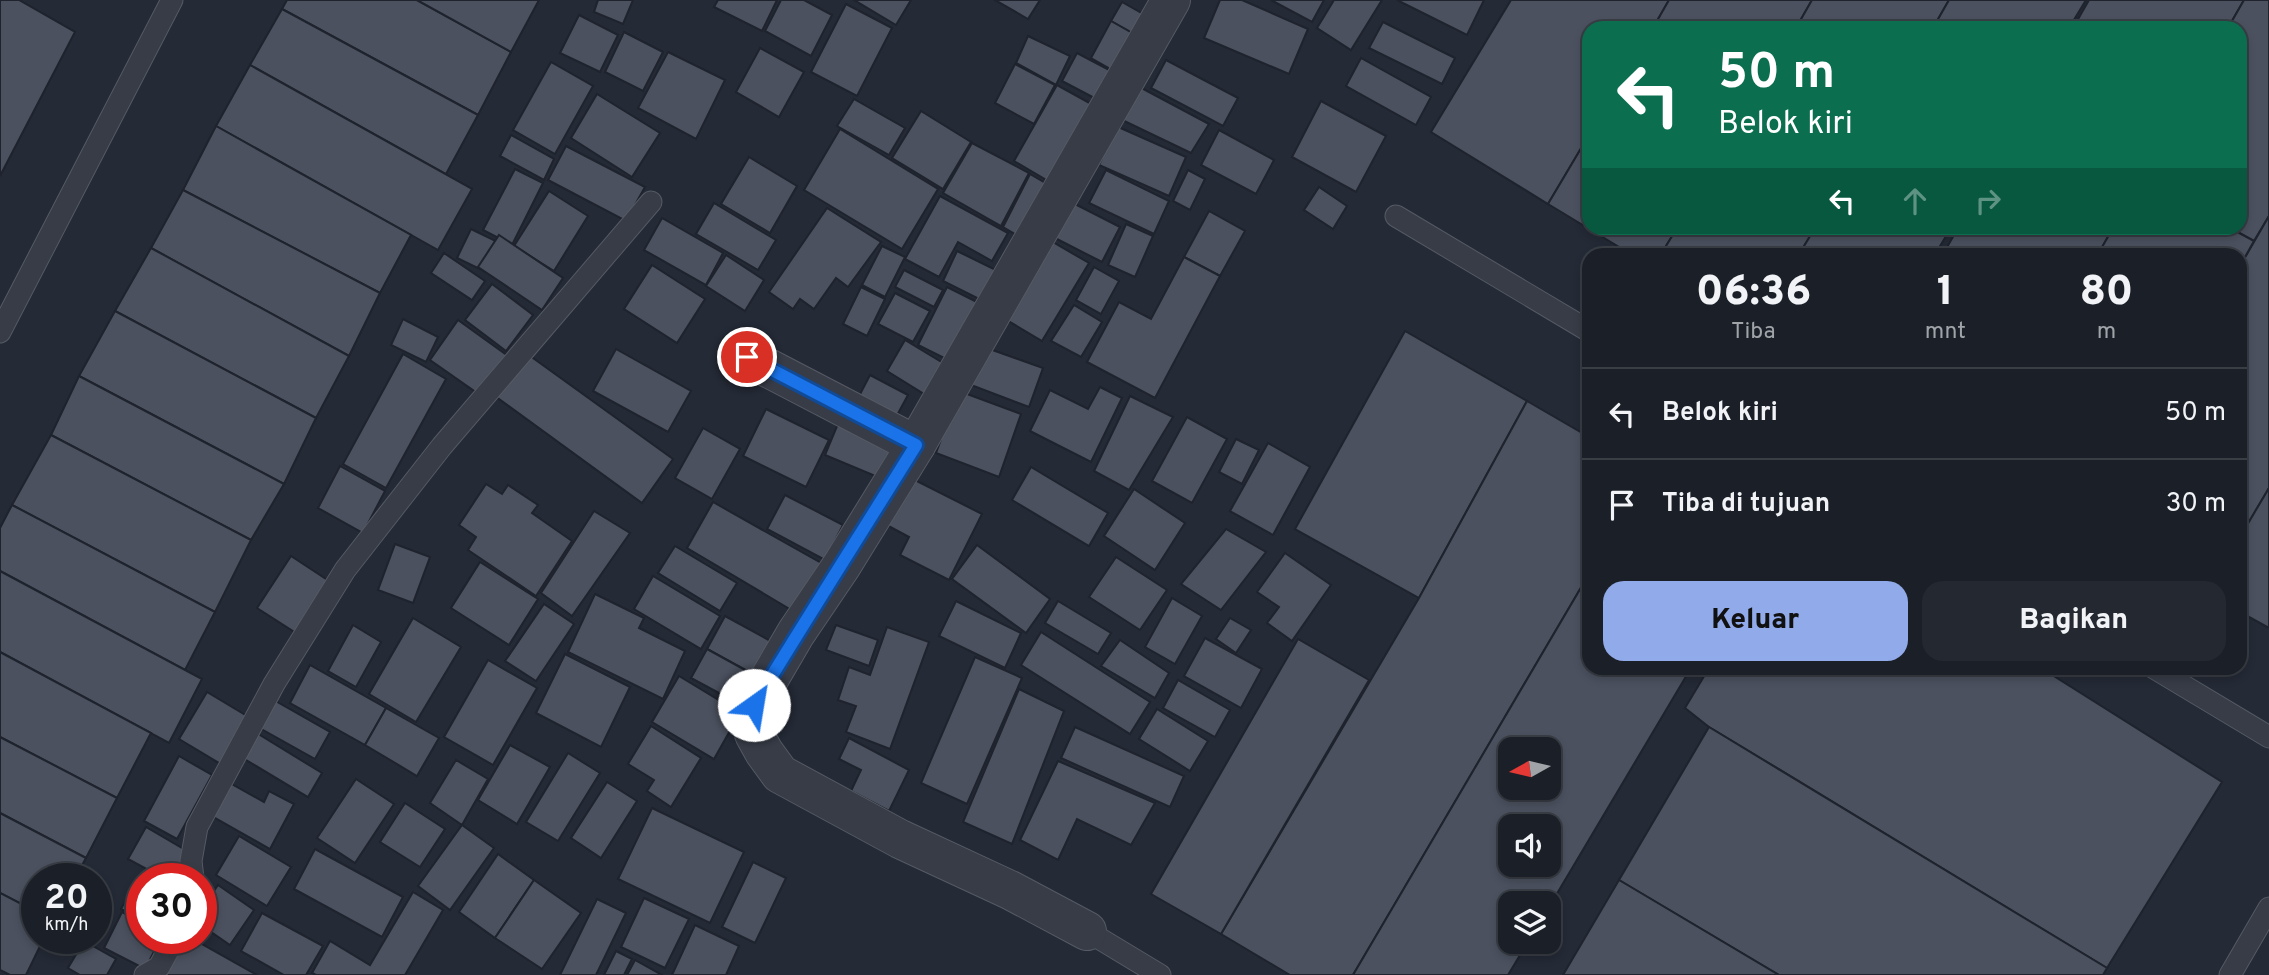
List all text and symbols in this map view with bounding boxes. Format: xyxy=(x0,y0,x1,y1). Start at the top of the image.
text: 50 m xyxy=(1718,44,1835,106)
icon: left xyxy=(1603,49,1694,140)
text: Belok kiri xyxy=(1718,105,1853,145)
icon: left xyxy=(1823,182,1861,220)
icon: ahead xyxy=(1896,182,1934,220)
icon: right xyxy=(1969,182,2007,220)
text: 06:36 xyxy=(1696,267,1811,320)
text: 1 xyxy=(1937,267,1954,320)
text: 80 xyxy=(2080,267,2133,320)
text: Tiba xyxy=(1731,318,1776,347)
text: mnt xyxy=(1925,318,1966,347)
text: m xyxy=(2097,318,2116,347)
pin xyxy=(717,327,777,387)
icon: arrive xyxy=(728,338,766,376)
icon: left xyxy=(1603,395,1641,433)
text: Belok kiri xyxy=(1662,397,1778,430)
text: 50 m xyxy=(2165,397,2226,430)
icon: arrive xyxy=(1603,486,1641,524)
text: Tiba di tujuan xyxy=(1662,488,1830,521)
text: 30 m xyxy=(2166,488,2226,521)
button: Keluar xyxy=(1603,581,1908,661)
button: Bagikan xyxy=(1922,581,2226,661)
position arrow xyxy=(717,668,791,742)
north arrow xyxy=(1498,737,1561,800)
map controls xyxy=(1498,737,1561,954)
button: sound xyxy=(1498,814,1561,877)
speed limit sign: 30 xyxy=(126,863,217,954)
text: 20 xyxy=(44,877,89,921)
button: layers xyxy=(1498,891,1561,954)
text: km/h xyxy=(45,914,88,937)

